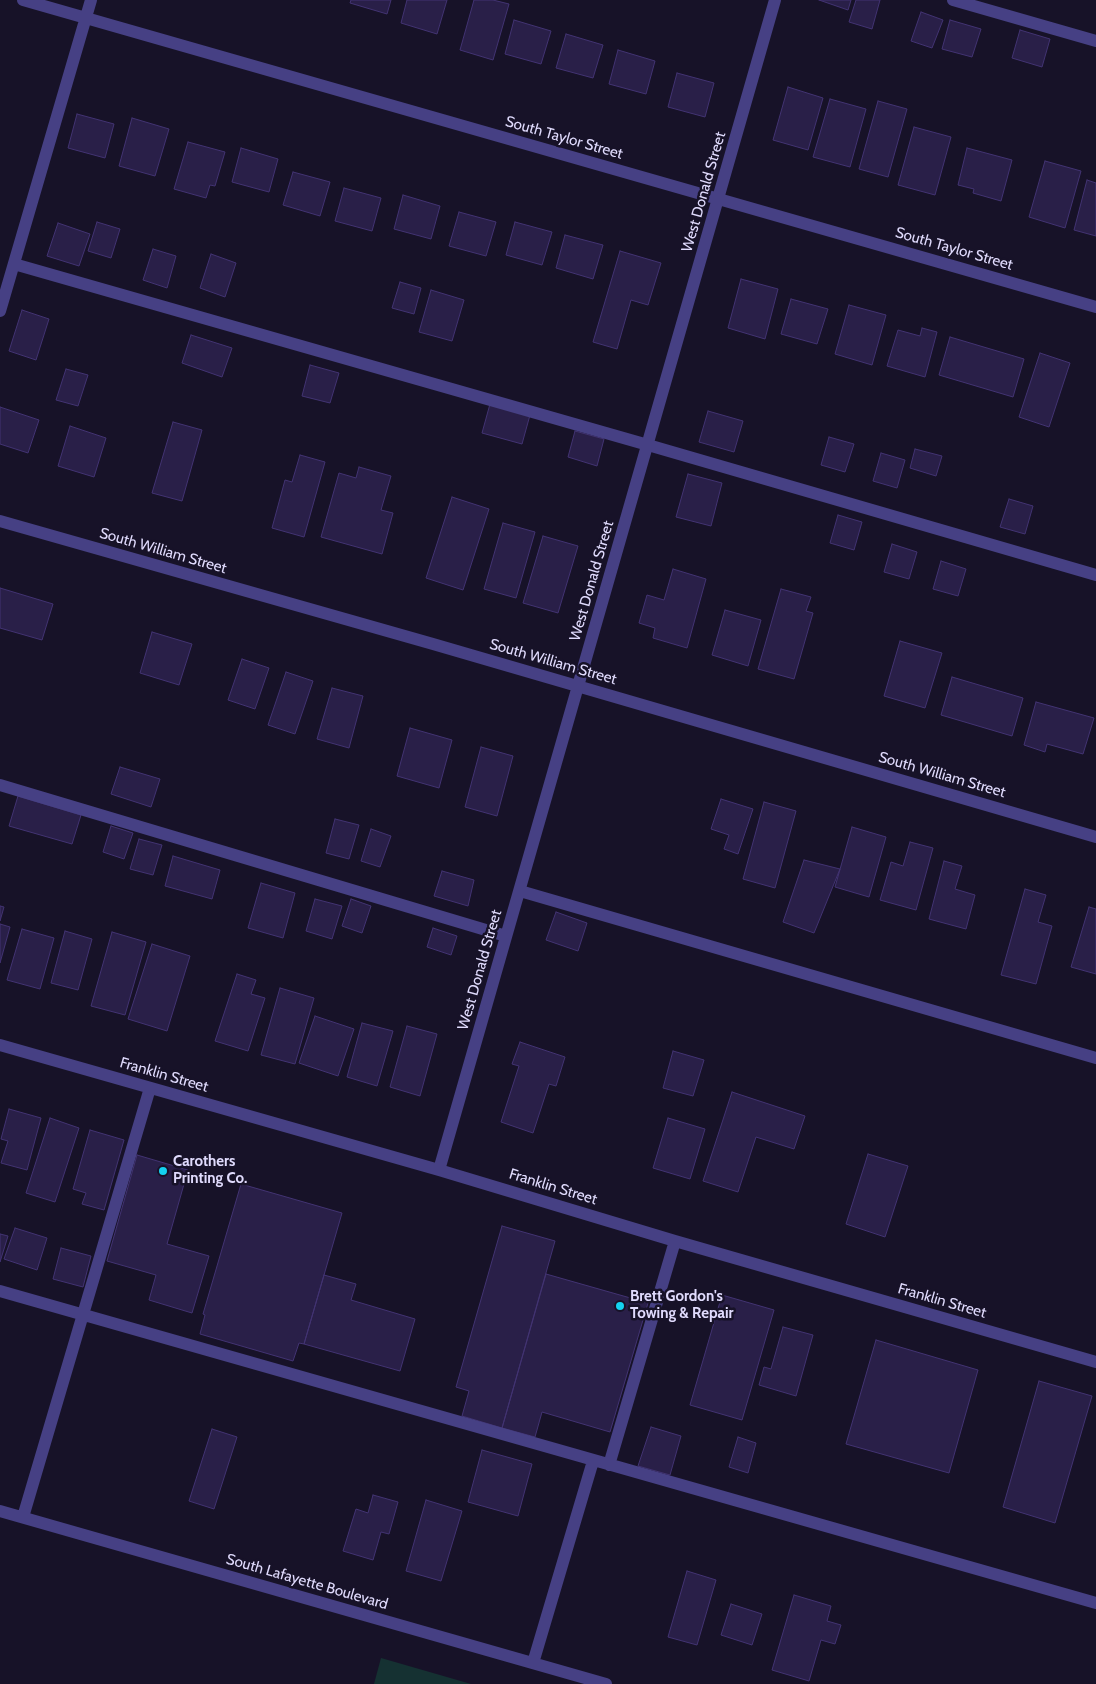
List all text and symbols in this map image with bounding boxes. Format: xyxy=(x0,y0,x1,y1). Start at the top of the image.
street label: South Taylor Street xyxy=(503,113,625,163)
street label: West Donald Street xyxy=(678,130,730,254)
street label: South Taylor Street xyxy=(893,224,1015,274)
street label: West Donald Street xyxy=(566,519,618,643)
street label: South William Street xyxy=(97,524,229,578)
street label: South William Street xyxy=(487,635,619,689)
street label: South William Street xyxy=(876,748,1008,802)
street label: West Donald Street xyxy=(454,908,506,1032)
street label: Franklin Street xyxy=(118,1054,210,1096)
place label: Carothers Printing Co. xyxy=(173,1153,247,1188)
marker: Carothers Printing Co. xyxy=(157,1165,169,1177)
street label: Franklin Street xyxy=(507,1165,599,1209)
street label: Franklin Street xyxy=(896,1280,988,1322)
place label: Brett Gordon's Towing & Repair xyxy=(630,1288,734,1323)
marker: Brett Gordon's Towing & Repair xyxy=(614,1300,626,1312)
street label: South Lafayette Boulevard xyxy=(224,1550,390,1614)

